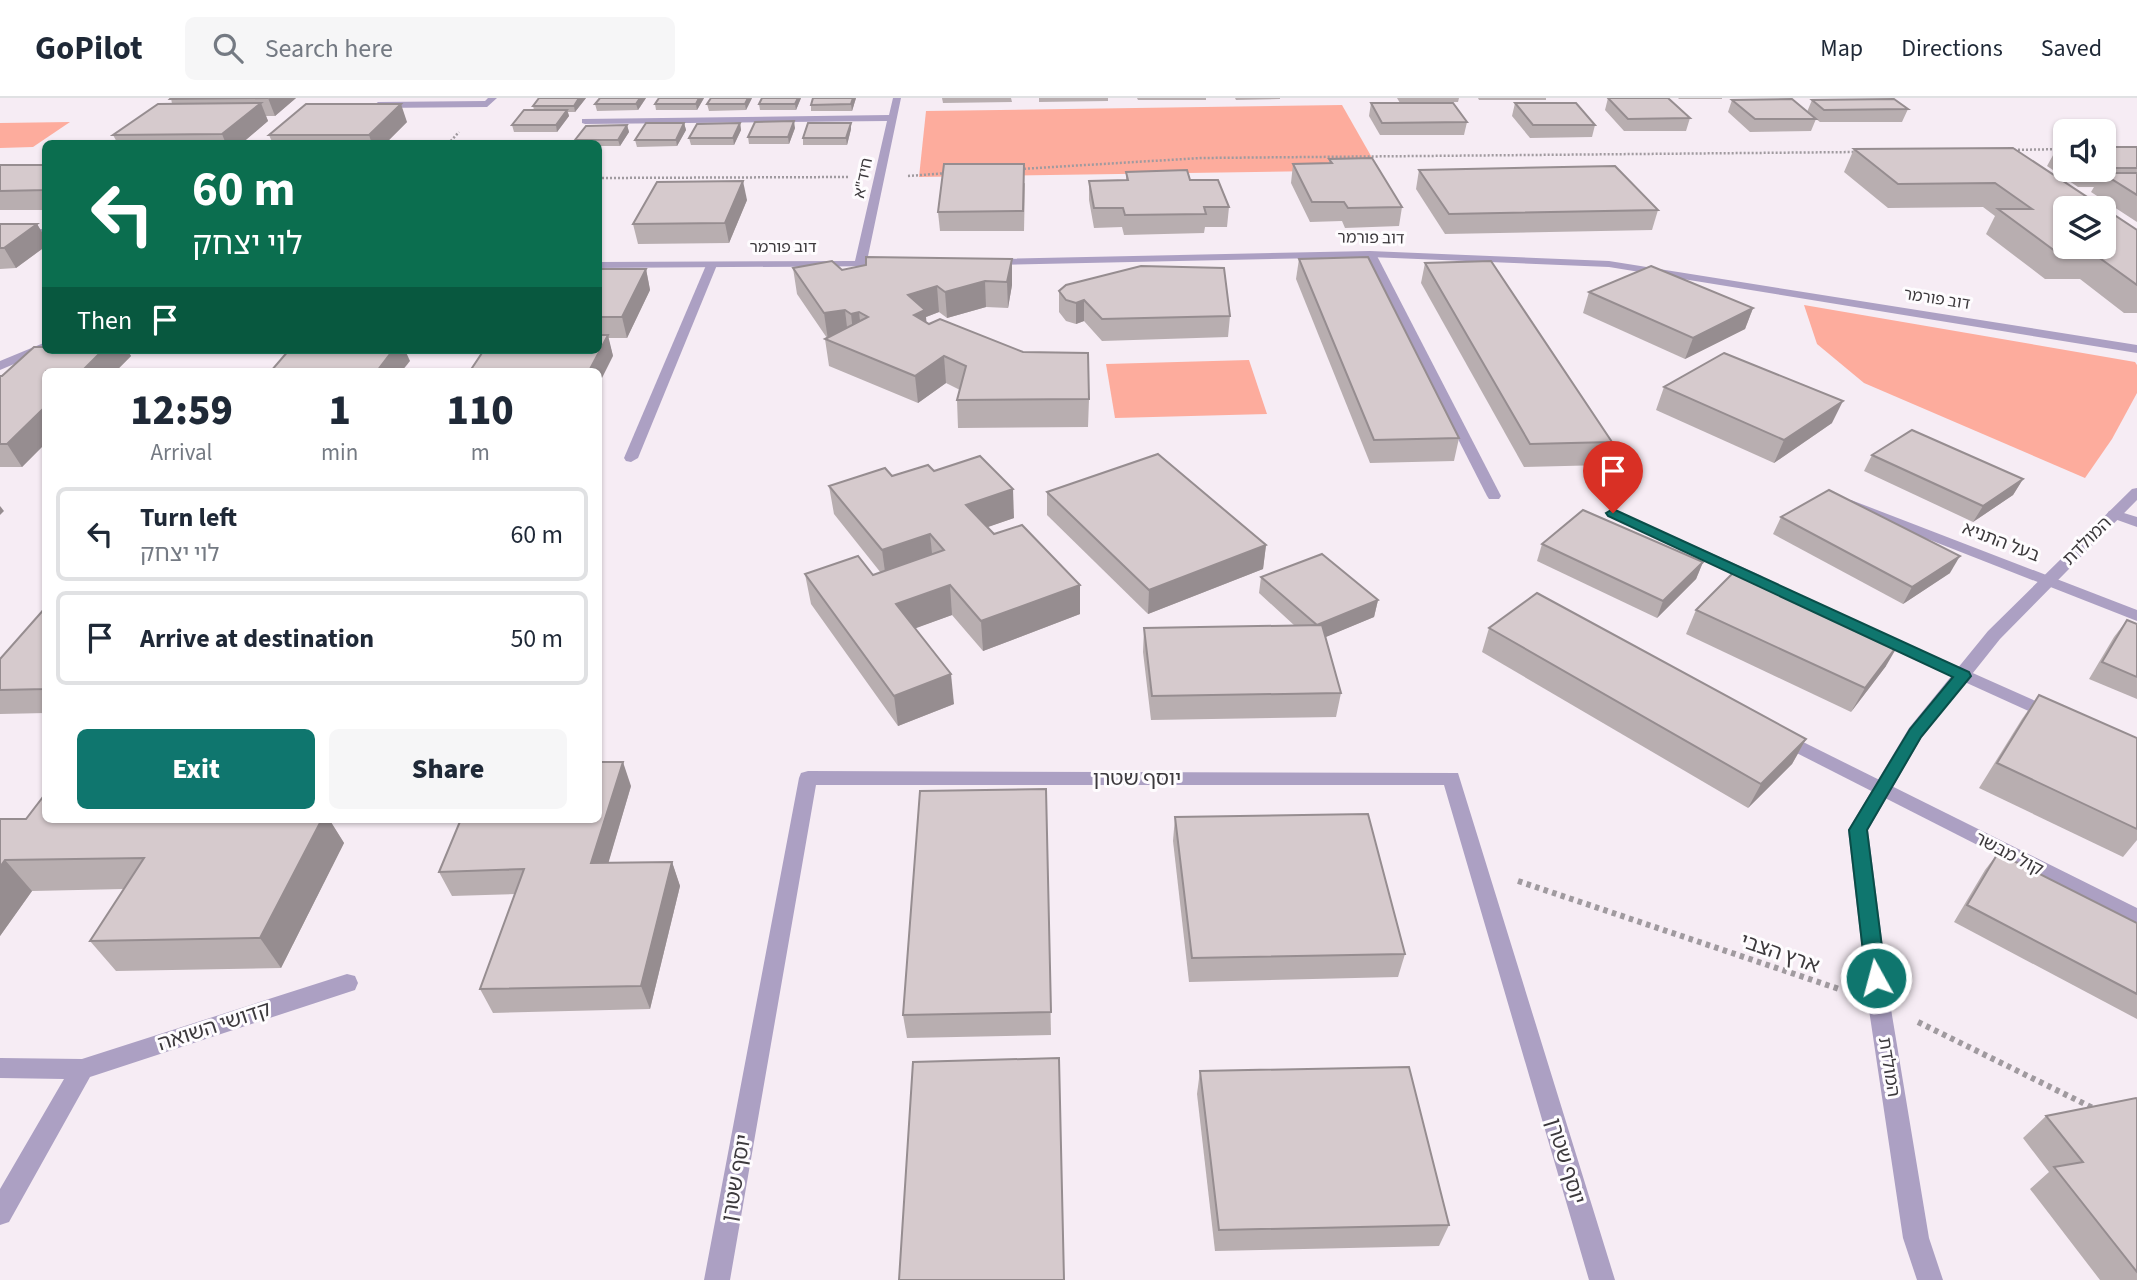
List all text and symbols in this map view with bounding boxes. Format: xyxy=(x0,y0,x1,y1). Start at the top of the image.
search box xyxy=(185,17,675,80)
text: GoPilot xyxy=(35,25,143,72)
icon: search xyxy=(209,29,247,67)
text: Search here xyxy=(265,30,393,67)
text: Map xyxy=(1820,31,1863,66)
text: Directions xyxy=(1901,31,2003,66)
text: Saved xyxy=(2041,31,2102,66)
map controls xyxy=(2053,119,2116,259)
button: sound xyxy=(2053,119,2116,182)
text: 60 m xyxy=(192,155,296,225)
street label: חיד"א xyxy=(848,156,878,200)
icon: left xyxy=(77,168,168,259)
button: layers xyxy=(2053,196,2116,259)
text: לוי יצחק xyxy=(192,221,303,267)
street label: דוב פורמר xyxy=(1337,226,1405,250)
street label: דוב פורמר xyxy=(749,236,817,258)
street label: דוב פורמר xyxy=(1902,283,1972,315)
icon: arrive xyxy=(146,301,184,339)
text: Then xyxy=(77,302,132,339)
text: 12:59 xyxy=(130,381,233,441)
text: 1 xyxy=(328,381,351,441)
text: 110 xyxy=(447,381,514,441)
text: Arrival xyxy=(151,436,212,469)
text: min xyxy=(321,436,358,469)
text: m xyxy=(471,436,490,469)
pin xyxy=(1583,441,1643,513)
icon: arrive xyxy=(1594,452,1632,490)
text: Turn left xyxy=(140,499,237,536)
street label: המולדת xyxy=(2057,511,2117,571)
icon: left xyxy=(81,515,119,553)
text: 60 m xyxy=(510,516,563,553)
street label: בעל התניא xyxy=(1959,516,2043,568)
text: לוי יצחק xyxy=(140,537,220,570)
icon: arrive xyxy=(81,619,119,657)
text: Arrive at destination xyxy=(140,620,374,657)
text: 50 m xyxy=(510,620,563,657)
button: Exit xyxy=(77,729,315,809)
button: Share xyxy=(329,729,567,809)
street label: יוסף שטרן xyxy=(1093,763,1181,793)
street label: קול מבשר xyxy=(1970,826,2048,882)
street label: ארץ הצבי xyxy=(1736,925,1824,981)
position arrow xyxy=(1839,941,1913,1015)
street label: קדושי השואה xyxy=(153,994,275,1058)
street label: המולדת xyxy=(1872,1035,1906,1099)
street label: יוסף שטרן xyxy=(1539,1114,1593,1208)
street label: יוסף שטרן xyxy=(714,1132,758,1224)

